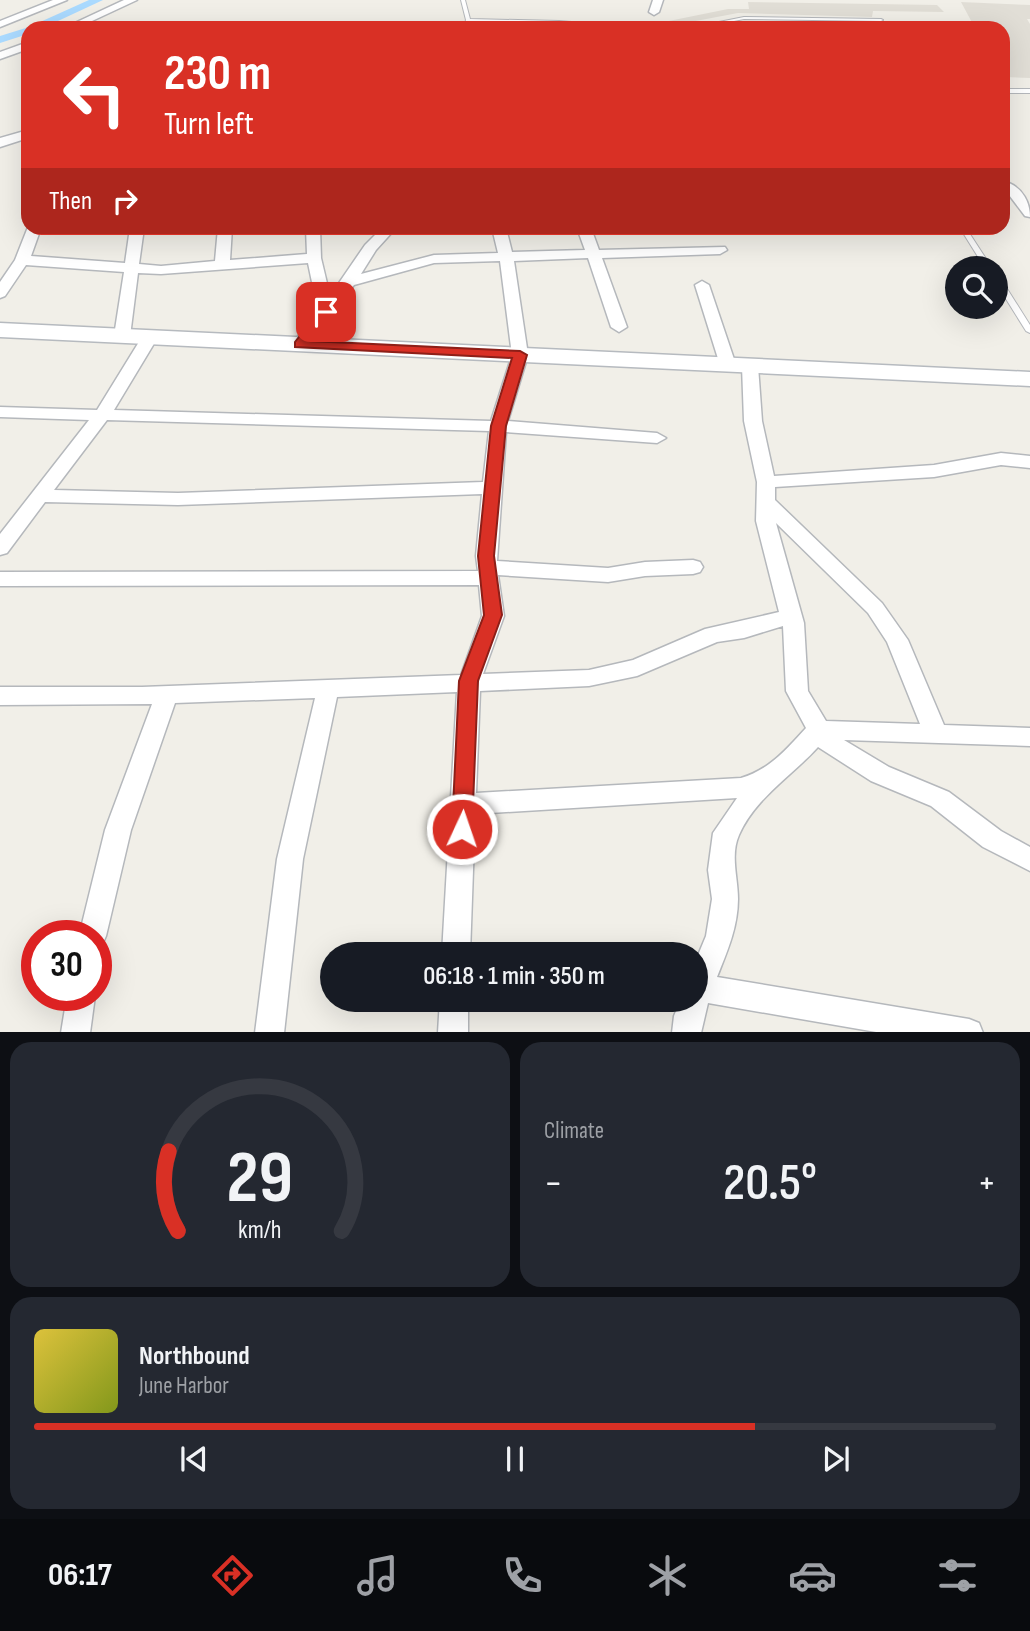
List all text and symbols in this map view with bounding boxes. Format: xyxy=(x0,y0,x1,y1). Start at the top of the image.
text: 230 m xyxy=(164,45,271,104)
icon: left xyxy=(49,49,140,140)
text: Turn left xyxy=(164,105,254,144)
icon: right xyxy=(106,182,144,220)
text: Then xyxy=(49,186,92,217)
map controls xyxy=(945,256,1008,319)
button: search xyxy=(945,256,1008,319)
pin xyxy=(296,282,356,342)
icon: arrive xyxy=(307,293,345,331)
position arrow xyxy=(425,792,499,866)
speed limit sign: 30 xyxy=(21,920,112,1011)
text: 06:18 · 1 min · 350 m xyxy=(423,961,605,992)
text: Climate xyxy=(544,1117,604,1145)
text: 29 xyxy=(227,1135,293,1223)
text: 20.5° xyxy=(723,1152,817,1215)
text: − xyxy=(544,1161,563,1206)
text: + xyxy=(977,1161,996,1206)
text: km/h xyxy=(238,1214,282,1245)
text: Northbound xyxy=(139,1341,250,1372)
text: June Harbor xyxy=(139,1372,229,1400)
icon: previous xyxy=(175,1440,213,1478)
icon: pause xyxy=(496,1440,534,1478)
icon: next xyxy=(817,1440,855,1478)
icon: directions xyxy=(208,1551,257,1600)
icon: music xyxy=(353,1551,402,1600)
icon: phone xyxy=(498,1551,547,1600)
icon: climate xyxy=(643,1551,692,1600)
icon: car xyxy=(788,1551,837,1600)
icon: filters xyxy=(933,1551,982,1600)
text: 06:17 xyxy=(48,1556,112,1595)

